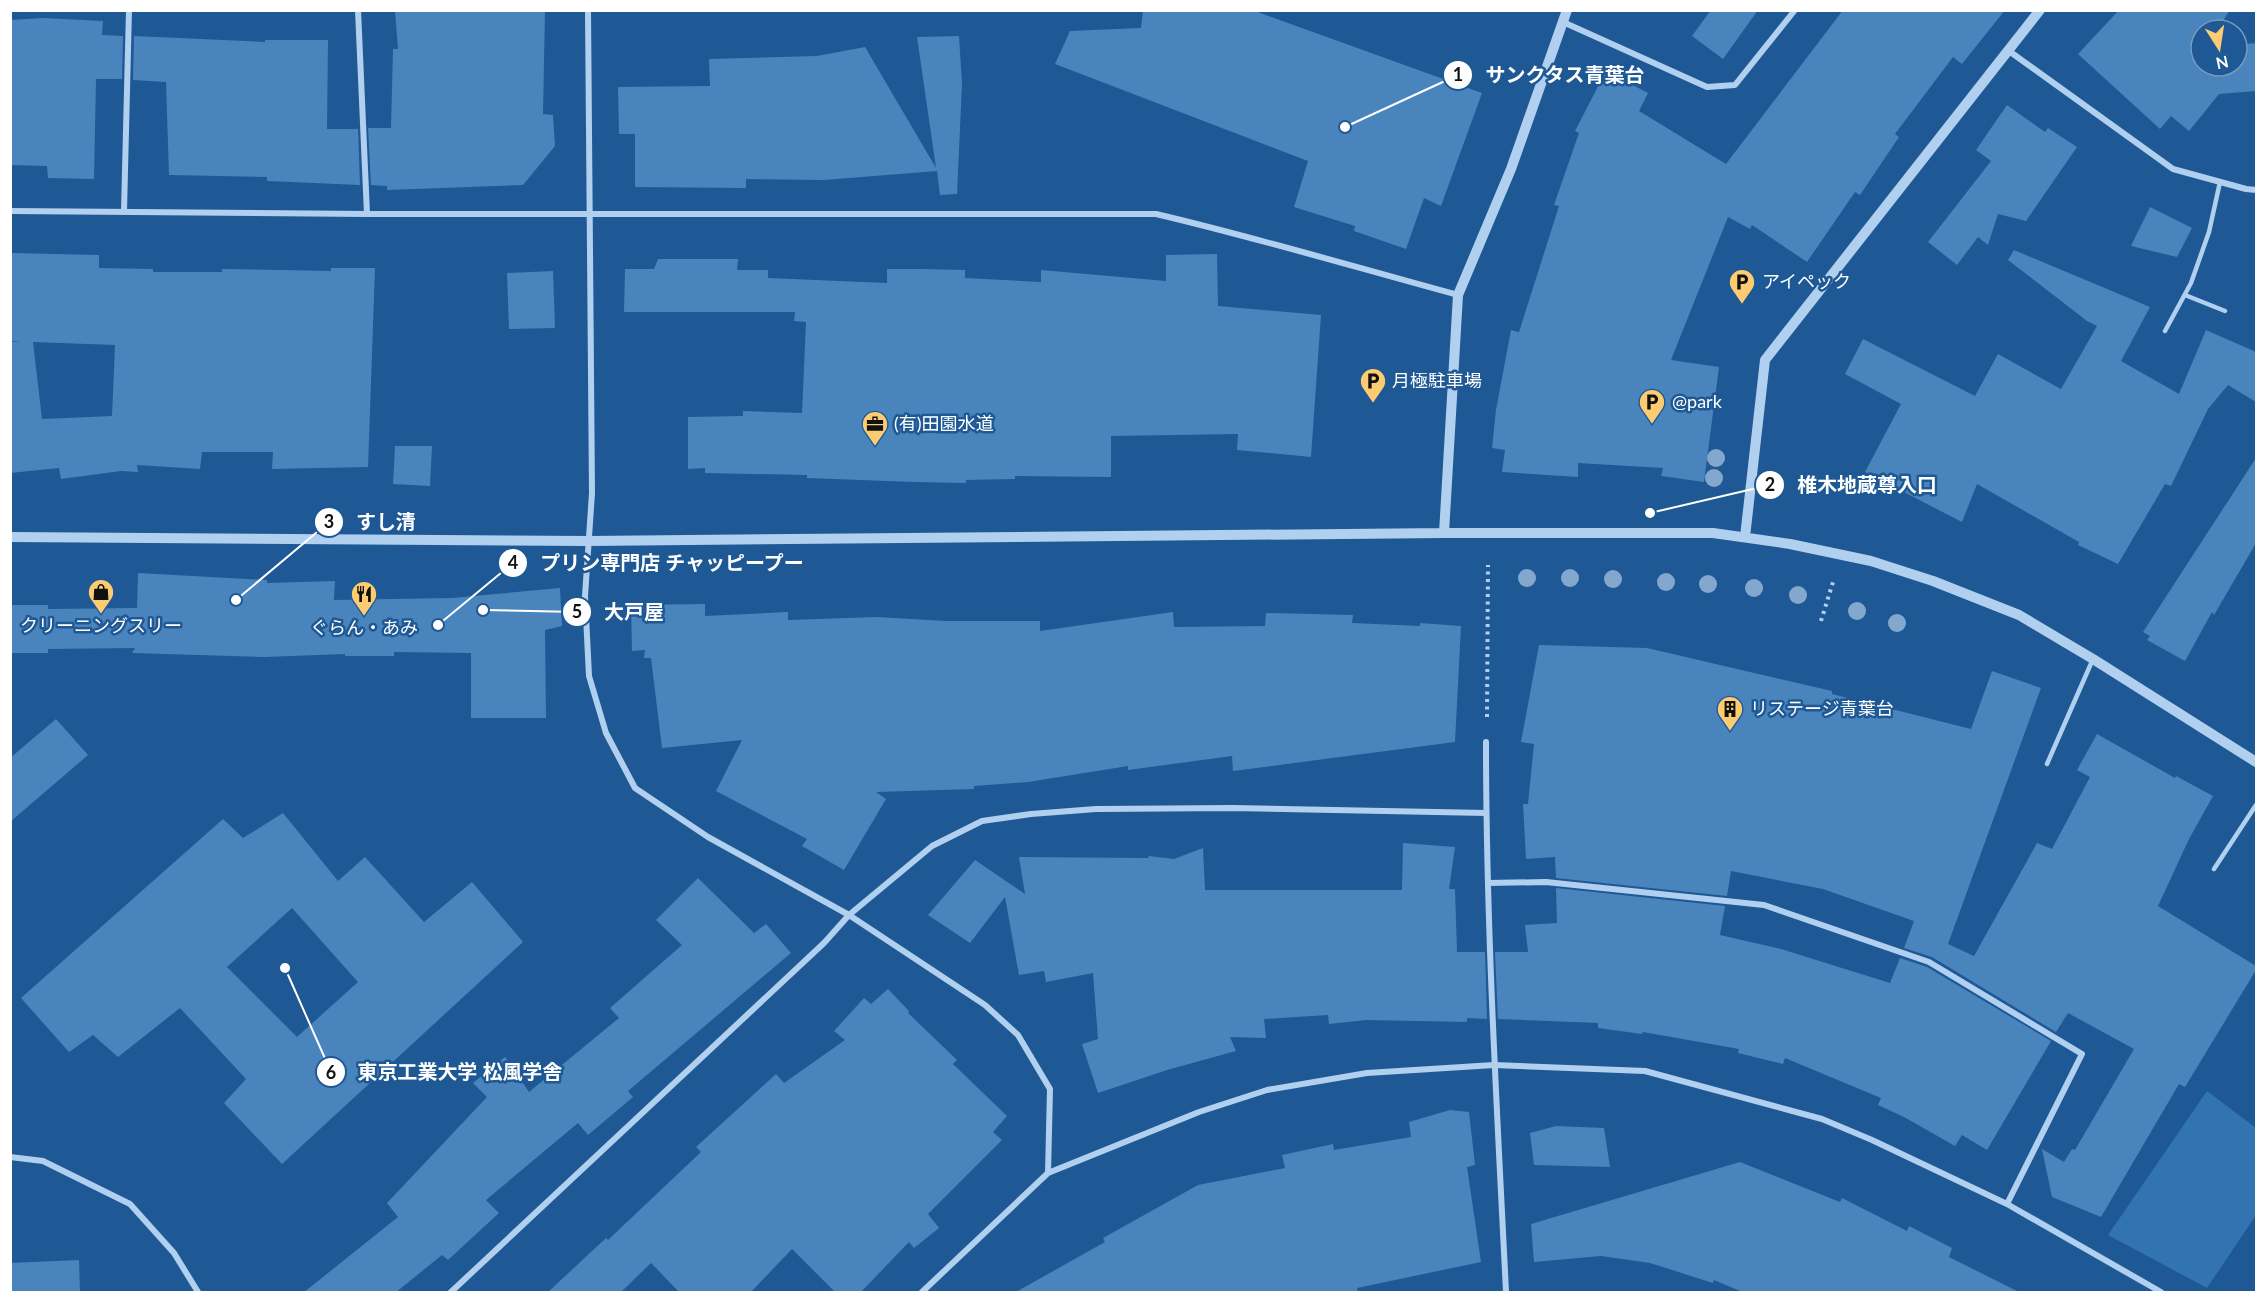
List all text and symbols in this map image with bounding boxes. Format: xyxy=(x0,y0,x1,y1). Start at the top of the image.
north arrow xyxy=(2189,18,2249,78)
text: N xyxy=(2214,53,2230,74)
callout: サンクタス青葉台 xyxy=(1443,56,1657,94)
text: サンクタス青葉台 xyxy=(1485,62,1645,86)
text: 1 xyxy=(1453,63,1463,85)
parking icon: アイペック xyxy=(1727,267,1757,305)
place label: アイペック xyxy=(1762,270,1851,292)
parking icon: 月極駐車場 xyxy=(1358,366,1388,404)
place label: 月極駐車場 xyxy=(1392,369,1482,391)
parking icon: @park xyxy=(1637,387,1667,425)
place label: @park xyxy=(1672,390,1723,412)
office icon: (有)田園水道 xyxy=(860,409,890,447)
place label: (有)田園水道 xyxy=(894,412,994,434)
callout: 椎木地蔵尊入口 xyxy=(1755,466,1949,504)
text: 椎木地蔵尊入口 xyxy=(1797,472,1937,496)
text: 2 xyxy=(1765,473,1775,495)
callout: すし清 xyxy=(314,503,428,541)
text: すし清 xyxy=(356,509,416,533)
text: 3 xyxy=(324,510,334,532)
callout: プリン専門店 チャッピープー xyxy=(498,544,817,582)
text: プリン専門店 チャッピープー xyxy=(540,550,804,574)
text: 4 xyxy=(508,551,518,573)
shop icon: クリーニングスリー xyxy=(86,577,116,615)
restaurant icon: ぐらん・あみ xyxy=(349,579,379,617)
callout: 大戸屋 xyxy=(562,593,676,631)
text: 大戸屋 xyxy=(604,599,664,623)
text: 5 xyxy=(572,600,582,622)
place label: クリーニングスリー xyxy=(20,614,182,636)
place label: ぐらん・あみ xyxy=(310,616,418,638)
building icon: リステージ青葉台 xyxy=(1715,694,1745,732)
place label: リステージ青葉台 xyxy=(1750,697,1894,719)
callout: 東京工業大学 松風学舎 xyxy=(316,1053,575,1091)
text: 東京工業大学 松風学舎 xyxy=(358,1059,562,1083)
text: 6 xyxy=(326,1061,336,1083)

